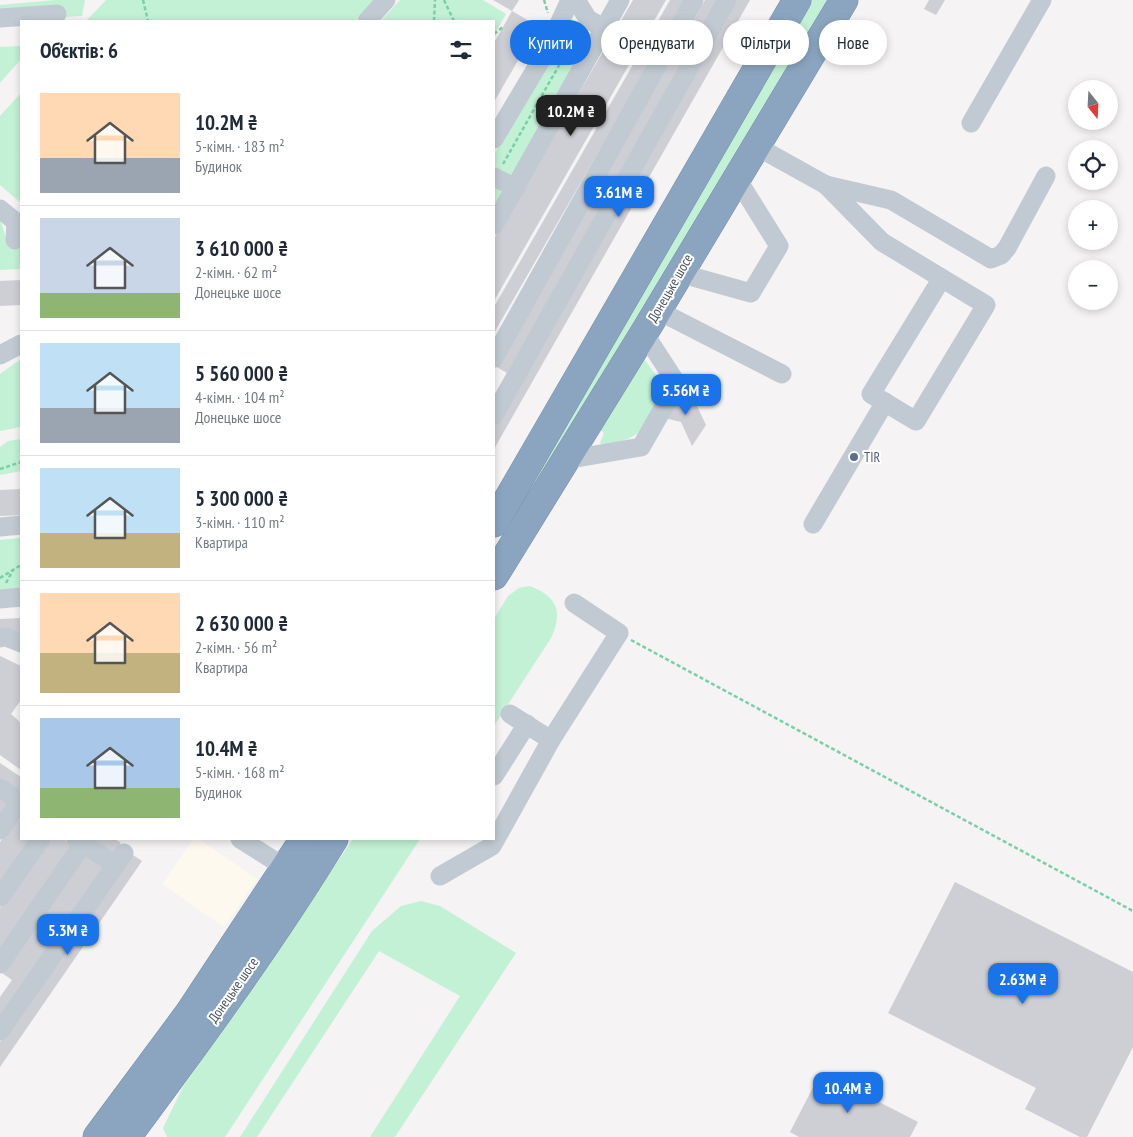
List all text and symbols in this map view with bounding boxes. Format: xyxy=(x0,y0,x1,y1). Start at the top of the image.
chip: Купити xyxy=(510,20,591,65)
chip: Орендувати xyxy=(601,20,713,65)
chip: Фільтри xyxy=(723,20,809,65)
chip: Нове xyxy=(819,20,887,65)
icon: filters xyxy=(447,36,475,64)
text: Об’єктів: 6 xyxy=(40,37,118,64)
north arrow xyxy=(1068,80,1118,130)
map controls xyxy=(1068,80,1118,310)
pin: 10.2M ₴ xyxy=(525,94,617,137)
text: 10.2M ₴ xyxy=(547,101,595,121)
text: 10.2M ₴ xyxy=(195,109,258,136)
icon: home xyxy=(80,113,140,173)
text: 5-кімн. · 183 m² xyxy=(195,136,285,156)
button: locate xyxy=(1068,140,1118,190)
text: Будинок xyxy=(195,156,242,176)
pin: 3.61M ₴ xyxy=(573,176,665,218)
text: 3.61M ₴ xyxy=(595,182,643,202)
button: + xyxy=(1068,200,1118,250)
text: 3 610 000 ₴ xyxy=(195,235,288,262)
icon: home xyxy=(80,238,140,298)
street label: Донецьке шосе xyxy=(643,251,697,325)
button: − xyxy=(1068,260,1118,310)
text: 2-кімн. · 62 m² xyxy=(195,262,277,282)
text: Донецьке шосе xyxy=(195,282,281,302)
text: 5 560 000 ₴ xyxy=(195,360,288,387)
icon: home xyxy=(80,363,140,423)
pin: 5.56M ₴ xyxy=(640,374,732,416)
text: 5.56M ₴ xyxy=(662,380,710,400)
text: 4-кімн. · 104 m² xyxy=(195,387,285,407)
text: Донецьке шосе xyxy=(195,407,281,427)
place label: TIR xyxy=(864,448,881,466)
marker: TIR xyxy=(848,451,860,463)
text: 5 300 000 ₴ xyxy=(195,485,288,512)
icon: home xyxy=(80,488,140,548)
text: 3-кімн. · 110 m² xyxy=(195,512,285,532)
text: Квартира xyxy=(195,532,248,552)
text: 2 630 000 ₴ xyxy=(195,610,288,637)
icon: home xyxy=(80,613,140,673)
text: 2-кімн. · 56 m² xyxy=(195,637,277,657)
text: Квартира xyxy=(195,657,248,677)
text: 10.4M ₴ xyxy=(195,735,258,762)
icon: home xyxy=(80,738,140,798)
text: 5-кімн. · 168 m² xyxy=(195,762,285,782)
text: Будинок xyxy=(195,782,242,802)
pin: 5.3M ₴ xyxy=(27,914,109,956)
text: 5.3M ₴ xyxy=(48,920,88,940)
street label: Донецьке шосе xyxy=(204,954,262,1026)
pin: 2.63M ₴ xyxy=(977,962,1069,1005)
text: 2.63M ₴ xyxy=(999,969,1047,989)
pin: 10.4M ₴ xyxy=(802,1072,894,1114)
text: 10.4M ₴ xyxy=(824,1078,872,1098)

